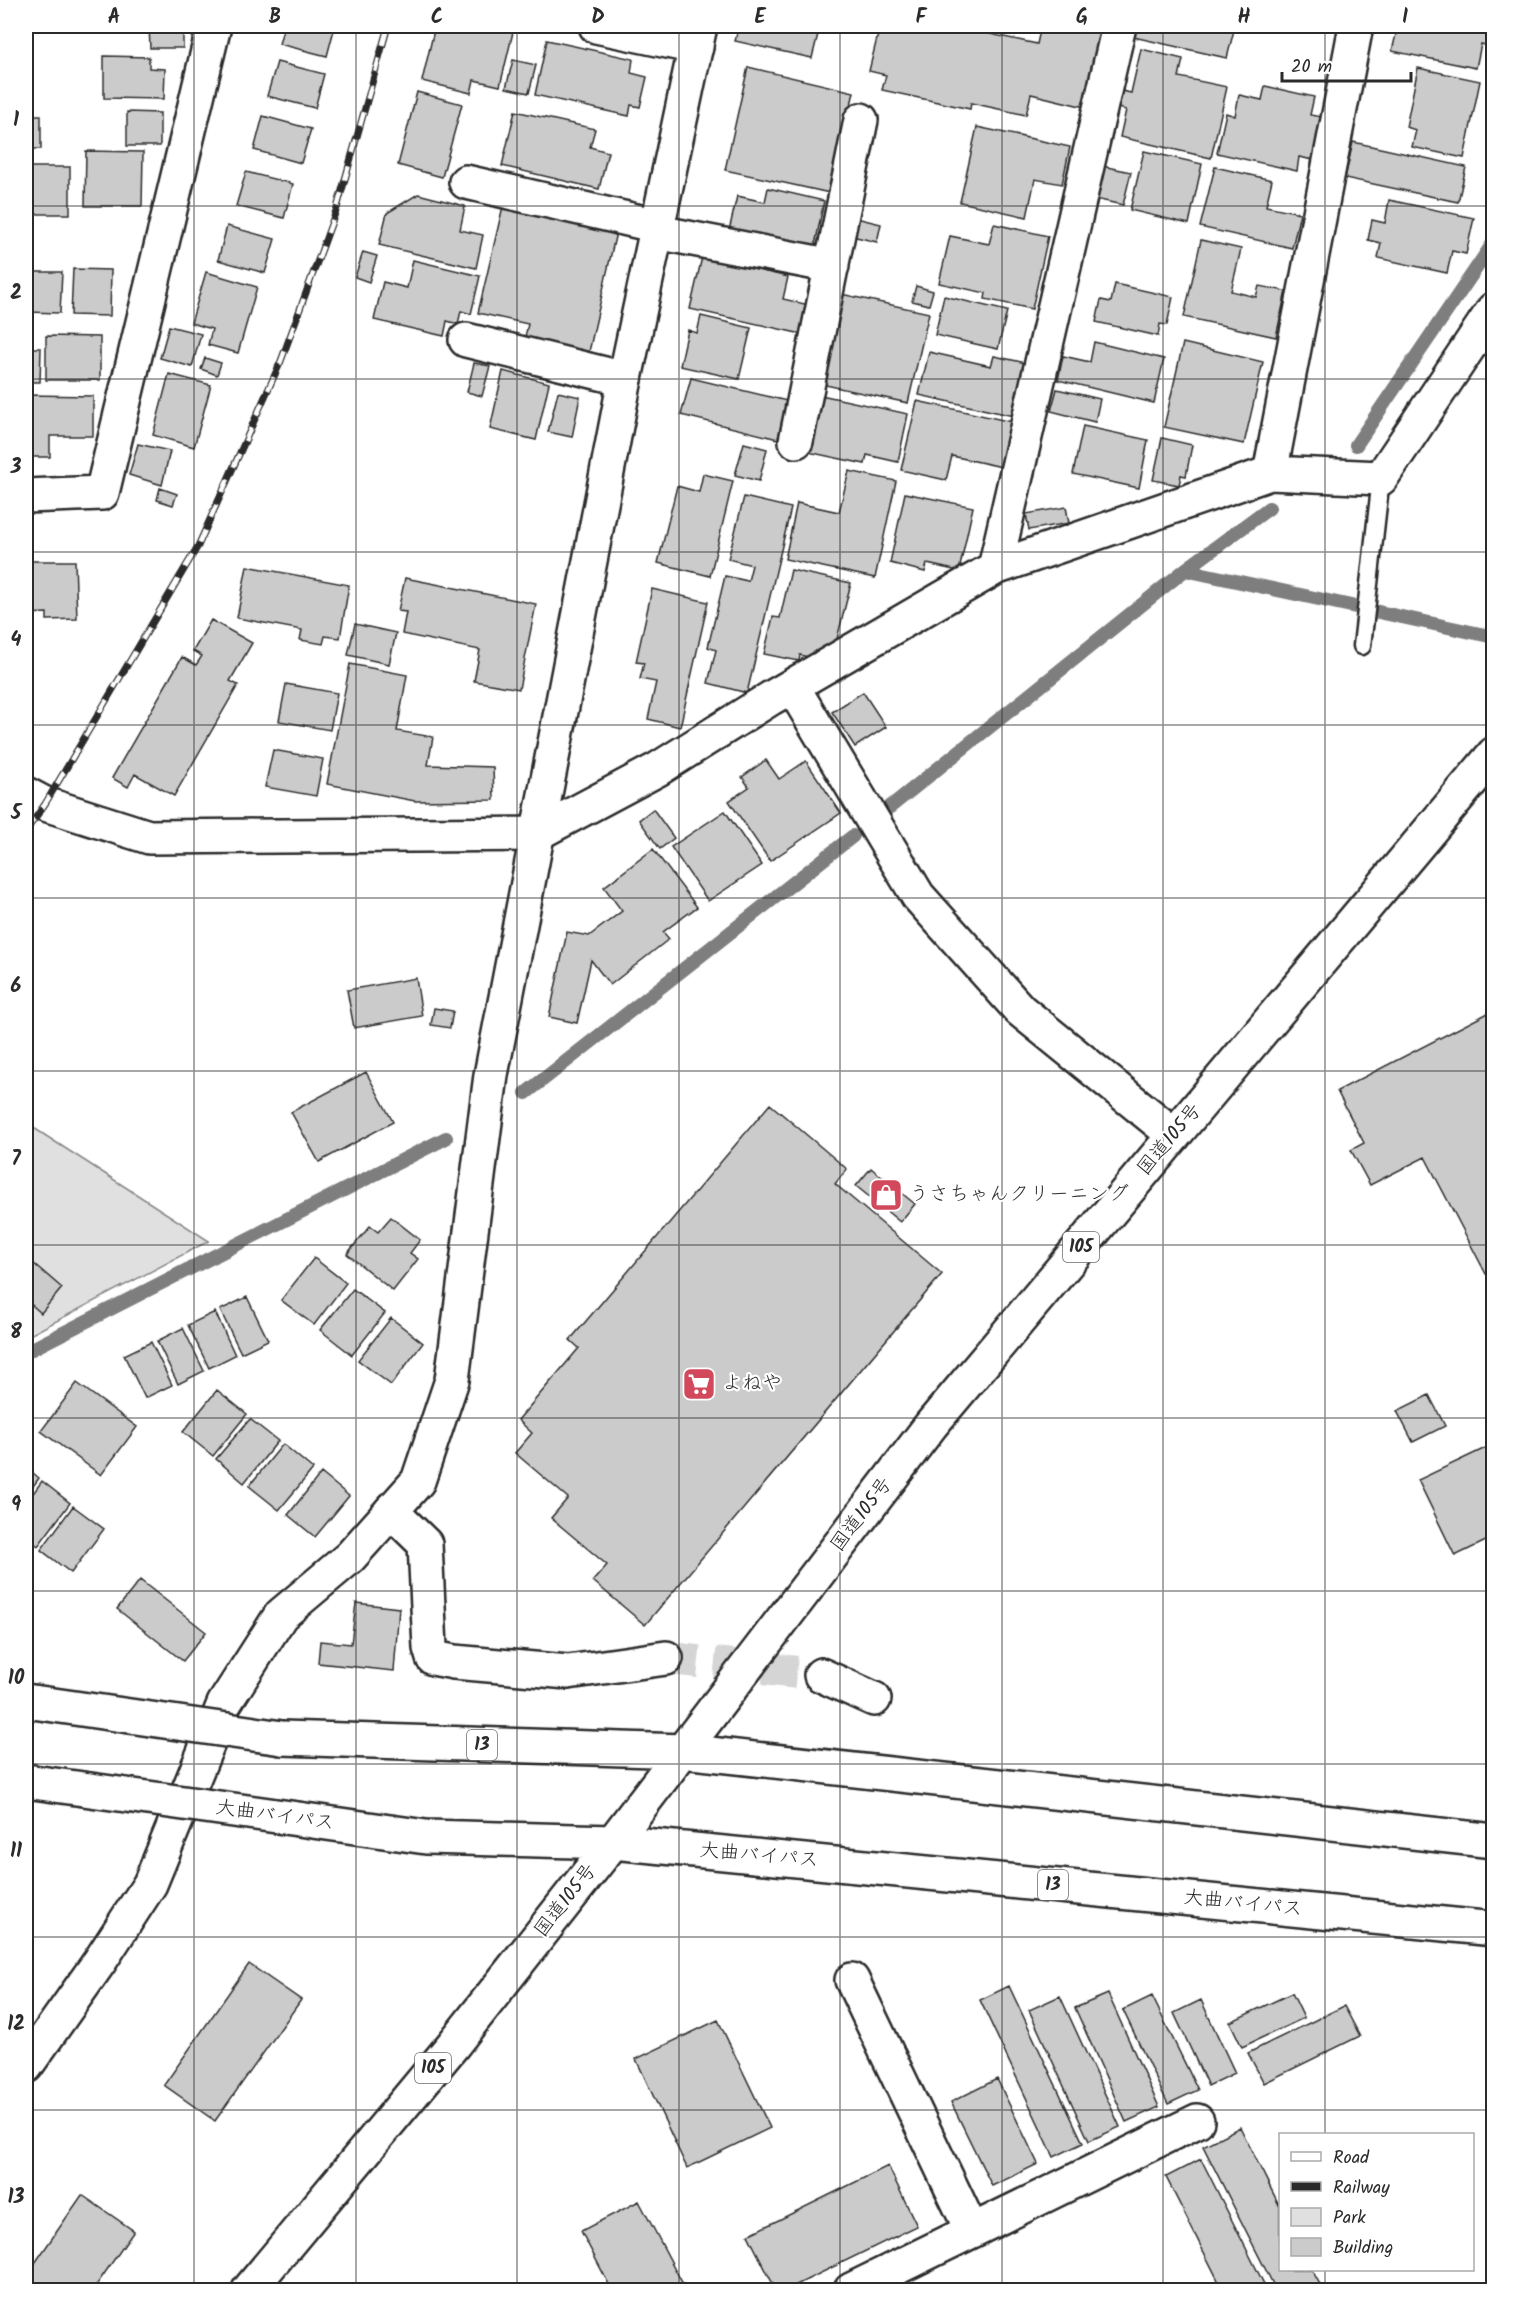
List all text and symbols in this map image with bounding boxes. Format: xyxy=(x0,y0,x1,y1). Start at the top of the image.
text: A xyxy=(108,2,120,34)
text: B xyxy=(269,2,281,34)
text: C xyxy=(431,2,443,34)
text: D xyxy=(591,2,605,34)
text: E xyxy=(754,2,766,34)
text: F xyxy=(916,2,928,34)
text: G xyxy=(1076,2,1088,34)
text: H xyxy=(1237,2,1251,34)
text: I xyxy=(1402,2,1408,34)
scale bar xyxy=(1282,45,1411,83)
text: 20 m xyxy=(1291,53,1332,82)
text: 1 xyxy=(13,105,19,137)
text: 2 xyxy=(10,278,22,310)
text: 3 xyxy=(10,452,22,484)
text: 4 xyxy=(11,625,22,657)
text: 5 xyxy=(10,798,23,830)
text: 6 xyxy=(11,971,22,1003)
street label: 国道105号 xyxy=(1130,1096,1210,1184)
text: 7 xyxy=(11,1144,21,1176)
shop icon: うさちゃんクリーニング xyxy=(868,1177,904,1213)
place label: うさちゃんクリーニング xyxy=(909,1179,1129,1211)
road number: 105 xyxy=(1063,1232,1099,1262)
text: 8 xyxy=(10,1317,22,1349)
supermarket icon: よねや xyxy=(681,1366,717,1402)
place label: よねや xyxy=(722,1368,782,1400)
street label: 国道105号 xyxy=(823,1471,901,1559)
text: 9 xyxy=(11,1490,21,1522)
text: 10 xyxy=(8,1663,25,1695)
road number: 13 xyxy=(467,1730,497,1760)
street label: 大曲バイパス xyxy=(214,1792,336,1840)
street label: 大曲バイパス xyxy=(698,1835,820,1877)
text: 11 xyxy=(10,1836,22,1868)
street label: 国道105号 xyxy=(527,1857,605,1945)
road number: 13 xyxy=(1038,1870,1068,1900)
street label: 大曲バイパス xyxy=(1182,1882,1304,1926)
text: 12 xyxy=(7,2009,25,2041)
road number: 105 xyxy=(415,2053,451,2083)
legend xyxy=(1279,2133,1474,2271)
text: Road xyxy=(1333,2144,1370,2173)
text: Railway xyxy=(1333,2174,1390,2203)
text: 13 xyxy=(8,2182,25,2214)
text: Park xyxy=(1333,2204,1366,2233)
text: Building xyxy=(1333,2234,1393,2263)

